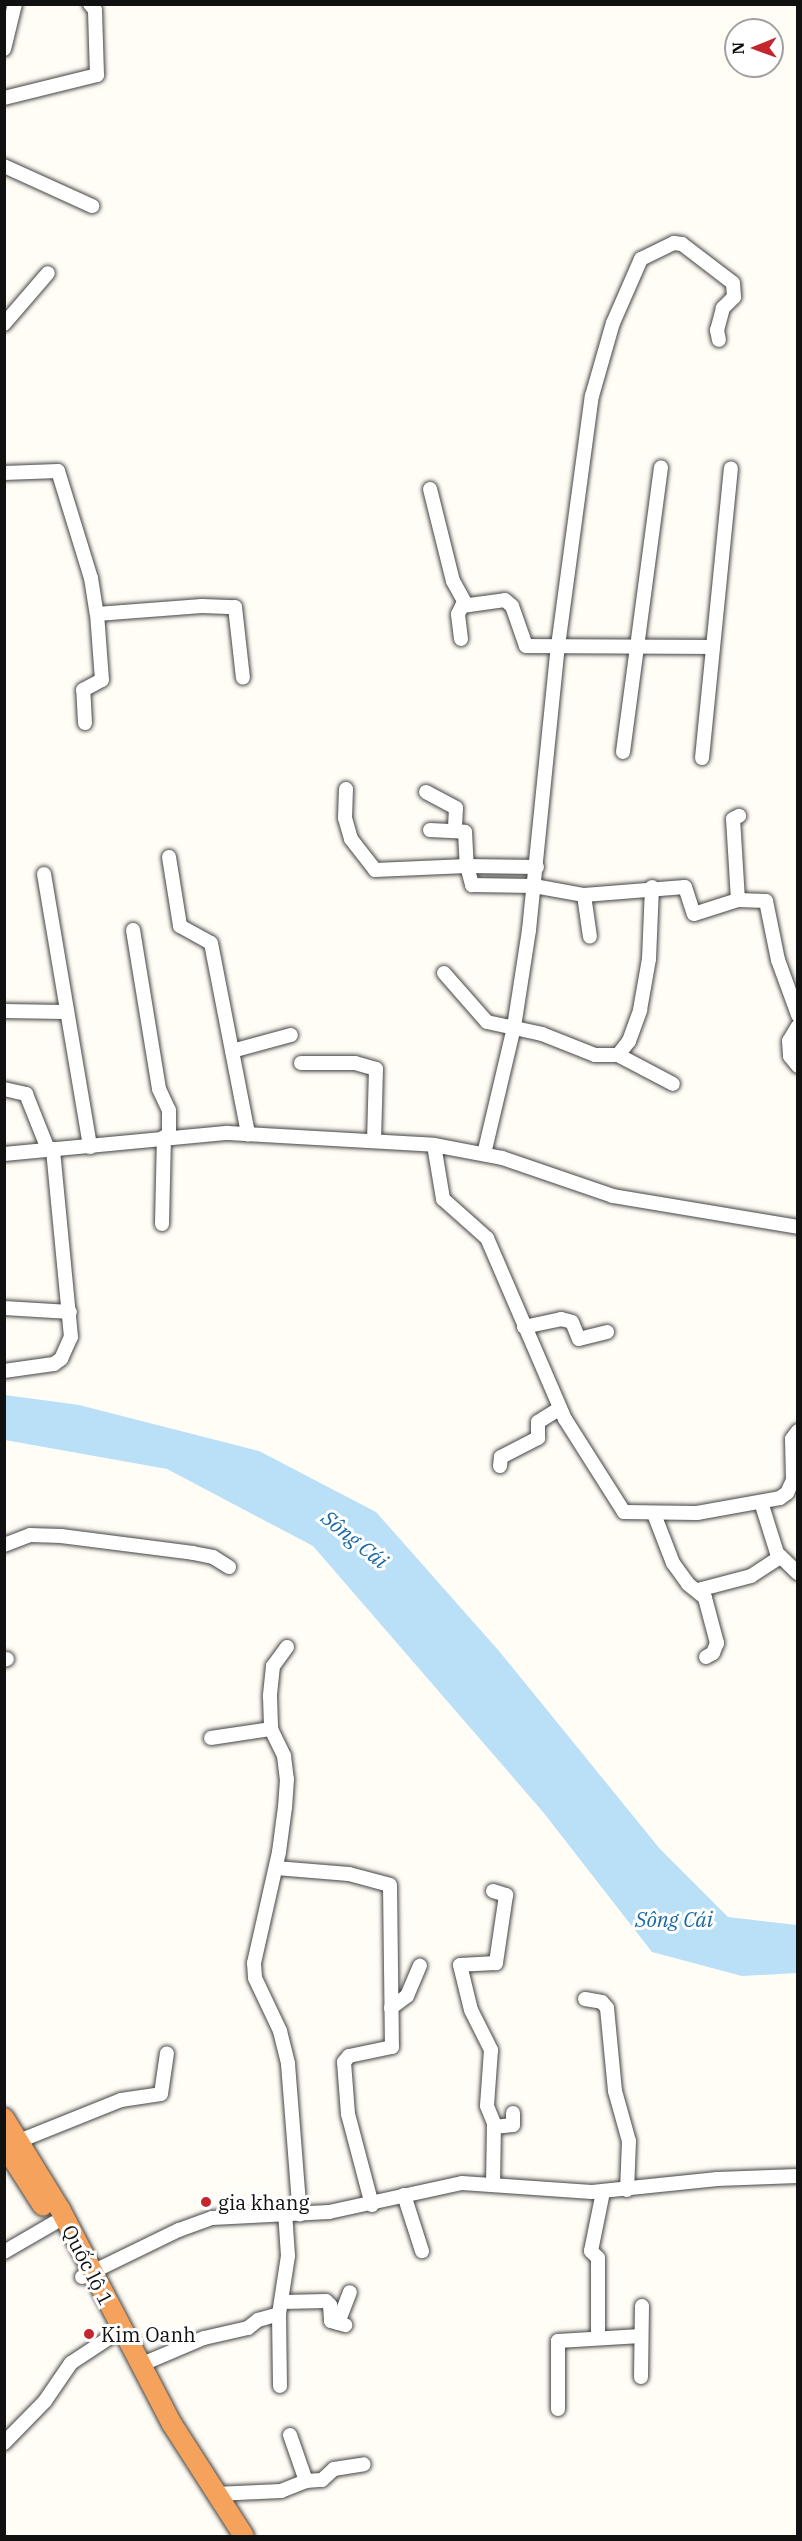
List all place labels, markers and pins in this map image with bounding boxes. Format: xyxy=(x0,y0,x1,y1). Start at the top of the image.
place label: gia khang xyxy=(218,2190,309,2214)
marker: gia khang xyxy=(199,2195,213,2209)
place label: Kim Oanh xyxy=(101,2322,196,2346)
marker: Kim Oanh xyxy=(82,2327,96,2341)

